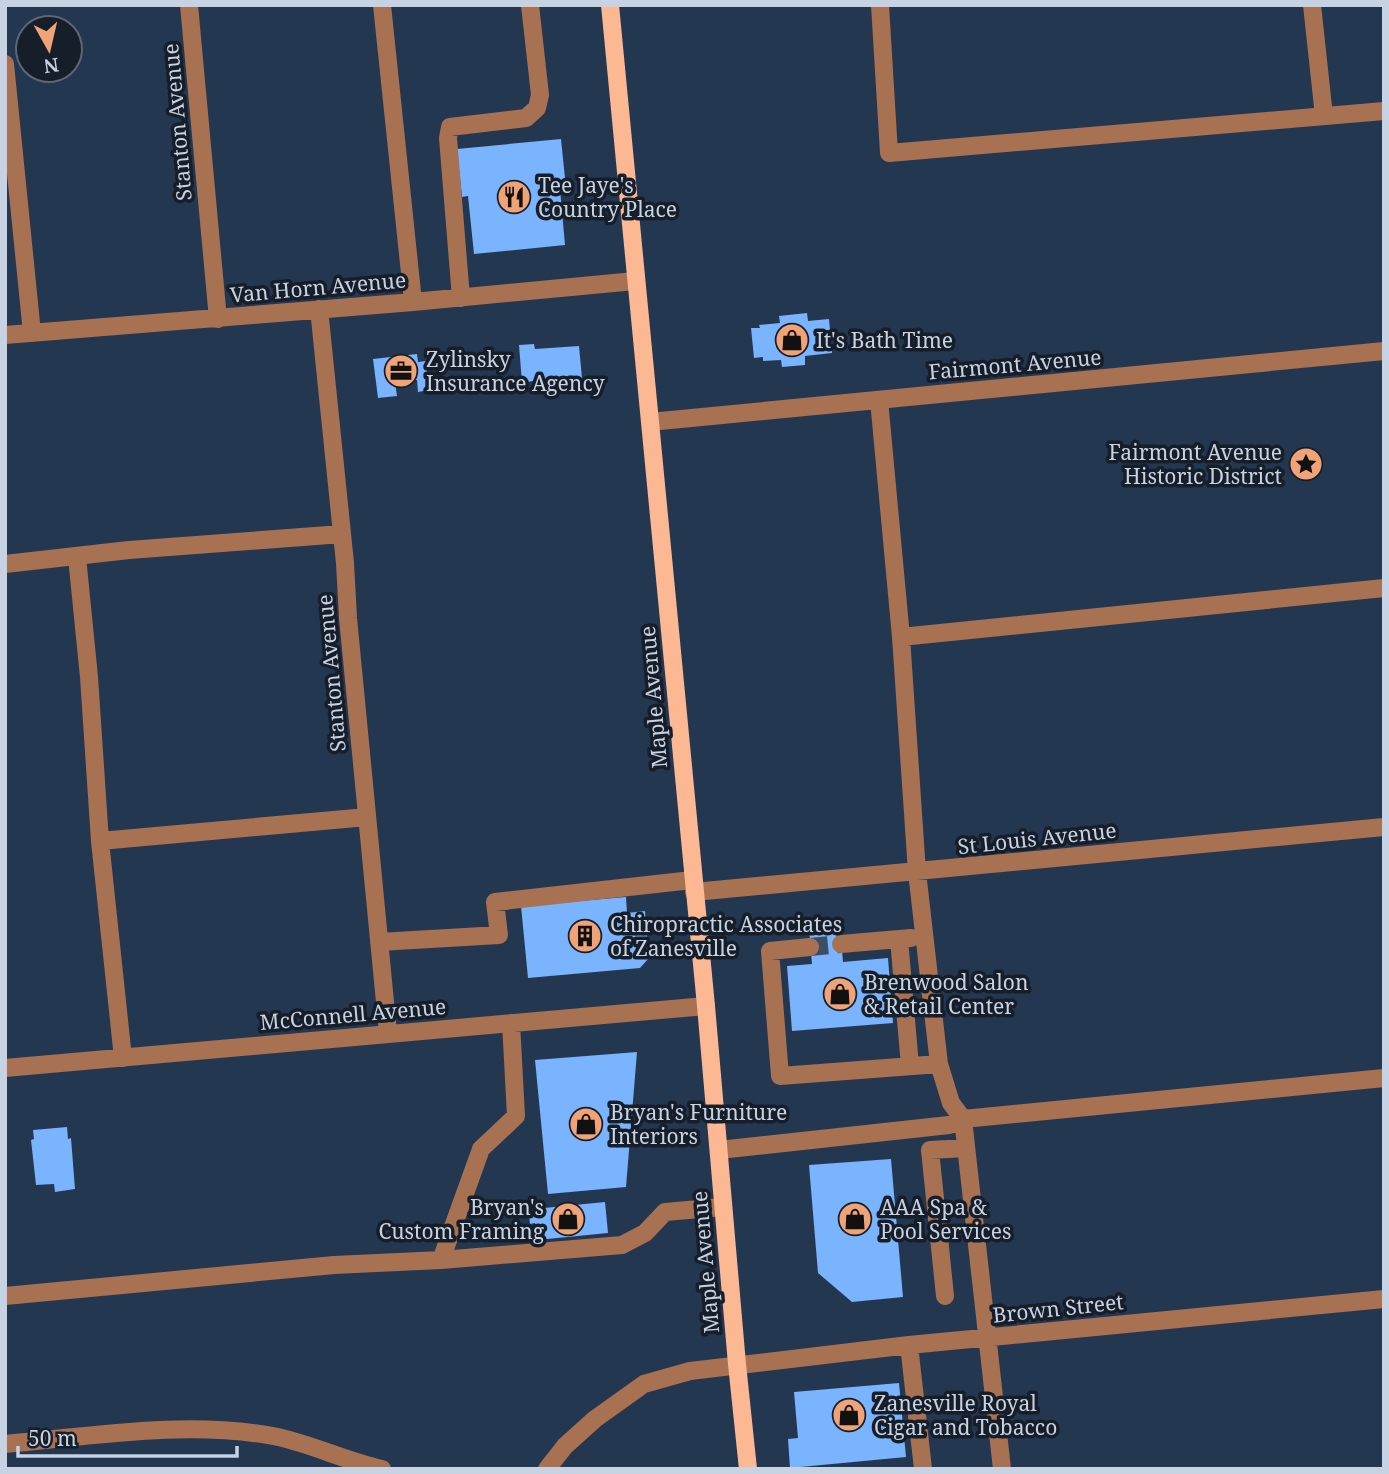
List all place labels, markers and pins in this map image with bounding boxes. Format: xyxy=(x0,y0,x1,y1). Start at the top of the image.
place label: Tee Jaye's Country Place xyxy=(538,171,677,223)
restaurant icon: Tee Jaye's Country Place xyxy=(495,178,533,216)
shop icon: It's Bath Time xyxy=(773,321,811,359)
place label: It's Bath Time xyxy=(816,326,953,354)
place label: Zylinsky Insurance Agency xyxy=(426,345,605,397)
office icon: Zylinsky Insurance Agency xyxy=(382,352,420,390)
place label: Fairmont Avenue Historic District xyxy=(1109,438,1282,490)
place icon: Fairmont Avenue Historic District xyxy=(1287,445,1325,483)
place label: Chiropractic Associates of Zanesville xyxy=(610,910,842,962)
building icon: Chiropractic Associates of Zanesville xyxy=(566,917,604,955)
place label: Brenwood Salon & Retail Center xyxy=(864,968,1029,1020)
shop icon: Brenwood Salon & Retail Center xyxy=(821,975,859,1013)
place label: Bryan's Furniture Interiors xyxy=(610,1098,787,1150)
shop icon: Bryan's Furniture Interiors xyxy=(567,1105,605,1143)
place label: Bryan's Custom Framing xyxy=(378,1193,545,1245)
place label: AAA Spa & Pool Services xyxy=(880,1193,1011,1245)
shop icon: Bryan's Custom Framing xyxy=(549,1200,587,1238)
shop icon: AAA Spa & Pool Services xyxy=(836,1200,874,1238)
place label: Zanesville Royal Cigar and Tobacco xyxy=(874,1389,1057,1441)
shop icon: Zanesville Royal Cigar and Tobacco xyxy=(830,1396,868,1434)

